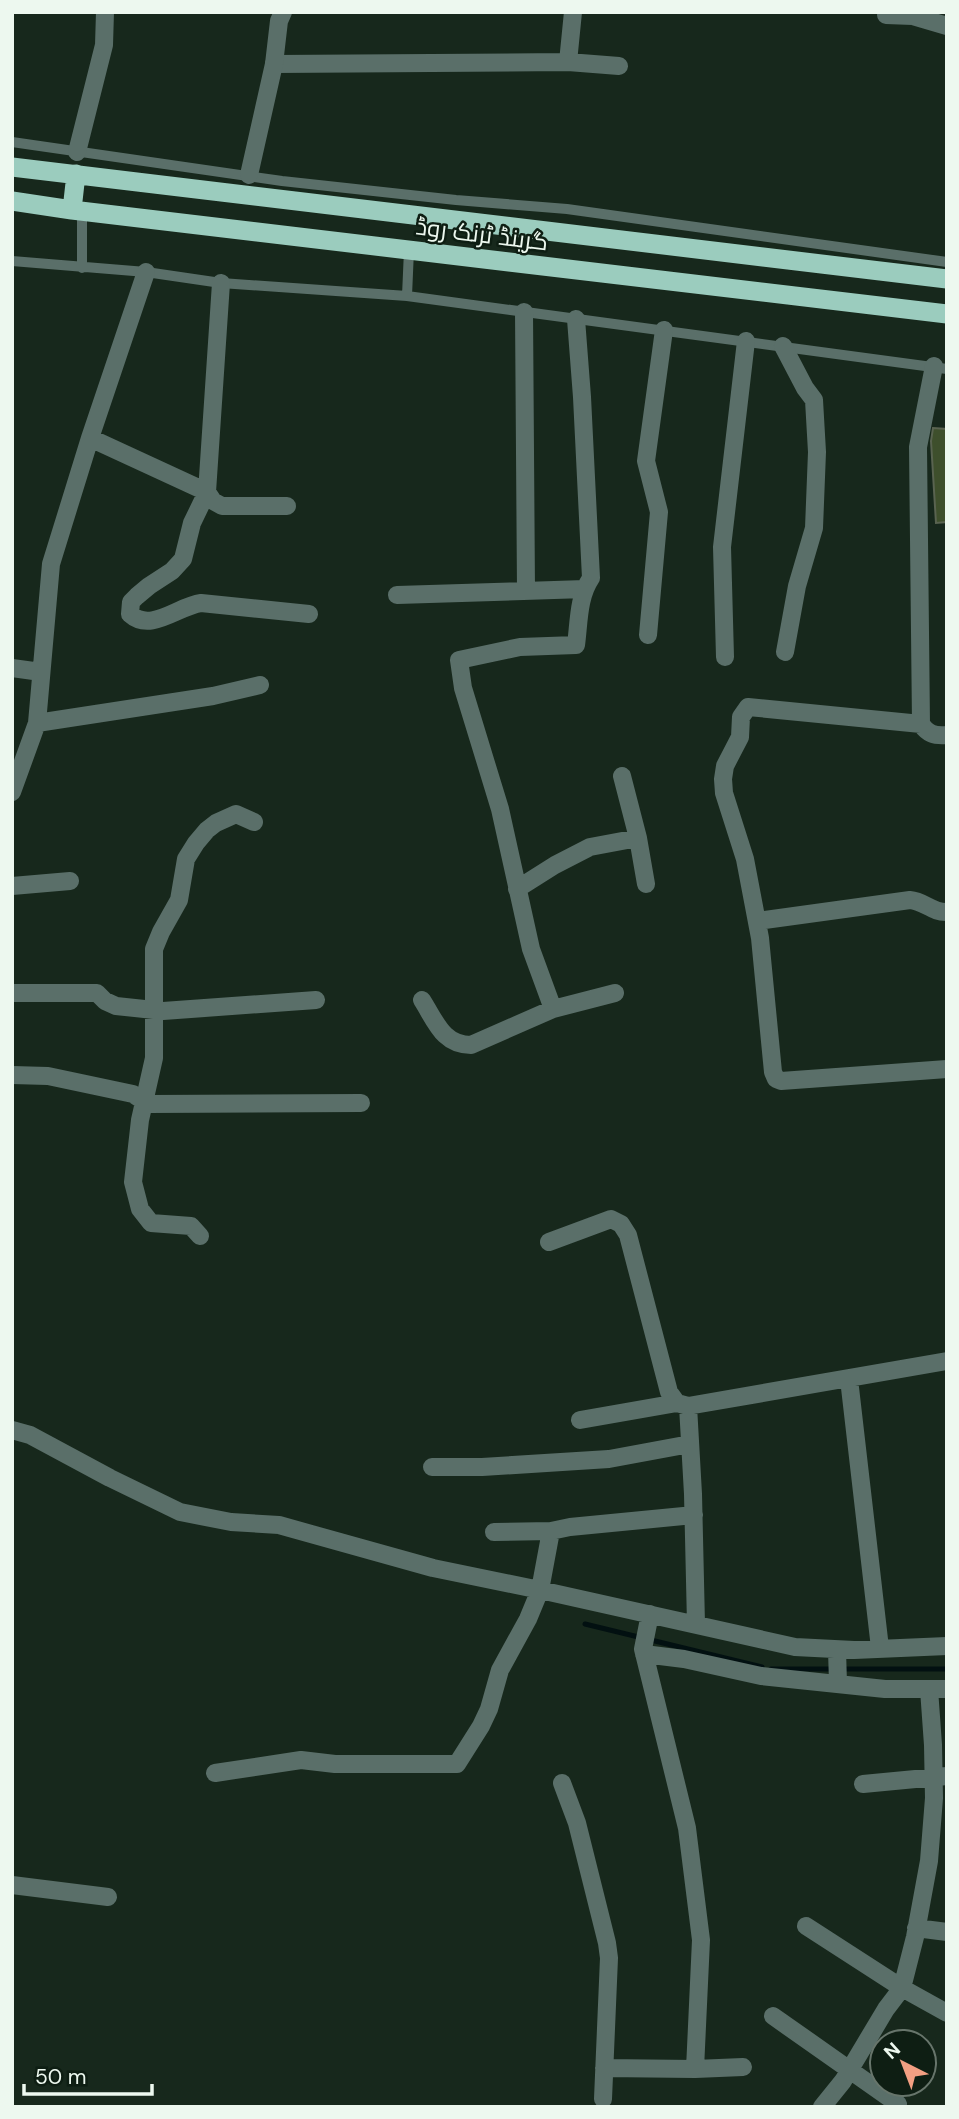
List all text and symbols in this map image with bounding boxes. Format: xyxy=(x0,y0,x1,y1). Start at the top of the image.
street label: گرینڈ ٹرنک روڈ xyxy=(414,211,550,257)
north arrow xyxy=(868,2028,938,2098)
text: N xyxy=(878,2037,905,2065)
scale bar xyxy=(24,2052,152,2096)
text: 50 m xyxy=(35,2063,86,2091)

